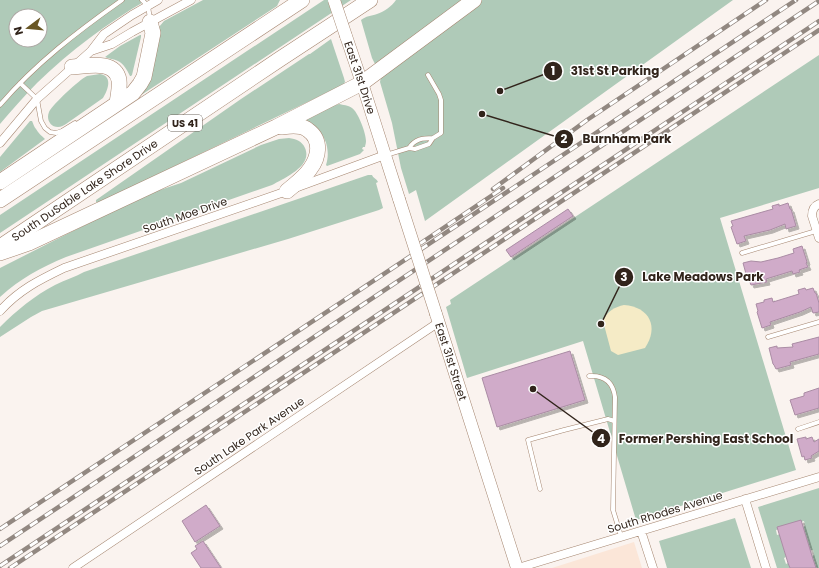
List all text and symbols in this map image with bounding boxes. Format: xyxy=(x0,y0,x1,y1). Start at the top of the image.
north arrow xyxy=(8,8,48,48)
text: N xyxy=(10,25,27,37)
street label: East 31st Drive xyxy=(340,39,380,116)
callout: 31st St Parking xyxy=(543,59,667,83)
text: 1 xyxy=(551,62,555,79)
text: 31st St Parking xyxy=(571,62,659,79)
road number: US 41 xyxy=(168,115,202,131)
callout: Burnham Park xyxy=(554,127,679,151)
text: 2 xyxy=(561,130,568,147)
text: Burnham Park xyxy=(583,130,672,147)
street label: South DuSable Lake Shore Drive xyxy=(8,135,161,245)
street label: South Moe Drive xyxy=(141,193,230,237)
callout: Lake Meadows Park xyxy=(614,265,772,289)
text: 3 xyxy=(620,268,628,285)
text: Lake Meadows Park xyxy=(642,268,764,285)
street label: East 31st Street xyxy=(431,321,471,403)
street label: South Lake Park Avenue xyxy=(191,393,307,479)
callout: Former Pershing East School xyxy=(591,426,802,450)
text: 4 xyxy=(597,430,605,447)
text: Former Pershing East School xyxy=(619,430,793,447)
street label: South Rhodes Avenue xyxy=(606,487,725,537)

